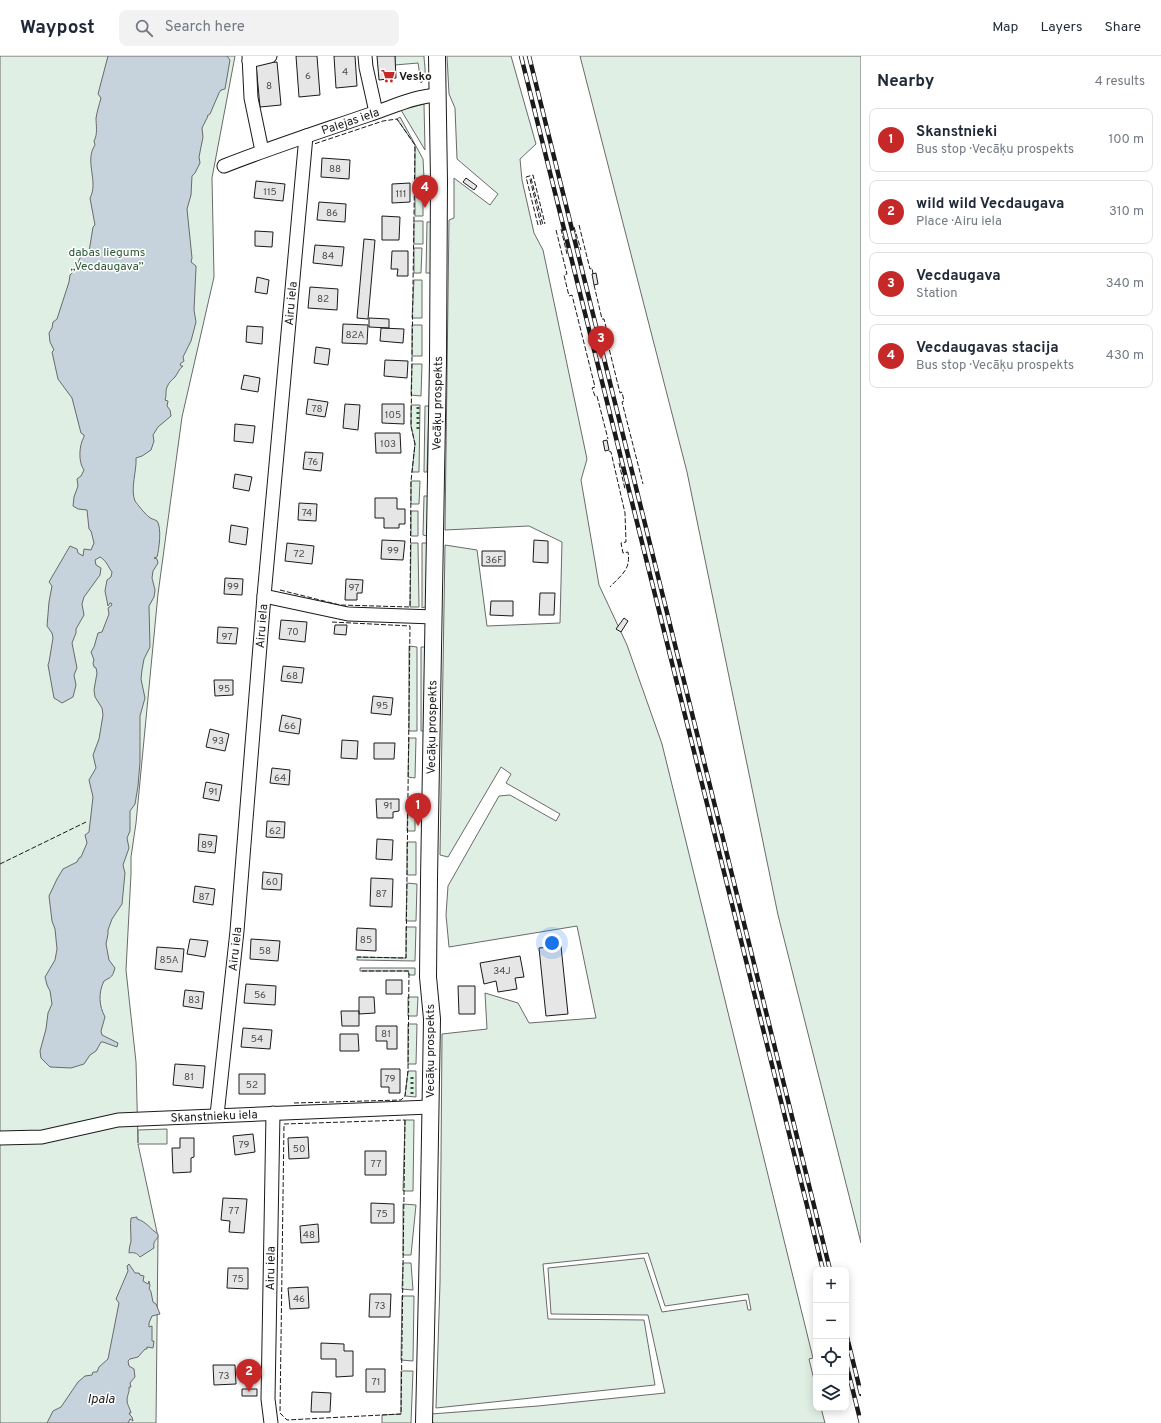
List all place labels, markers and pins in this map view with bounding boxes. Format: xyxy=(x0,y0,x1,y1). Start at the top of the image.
supermarket icon: Vesko xyxy=(380,68,396,84)
place label: Vesko xyxy=(399,69,432,85)
pin: 4 xyxy=(412,175,438,208)
pin: 3 xyxy=(588,326,614,359)
pin: 1 xyxy=(405,793,431,826)
pin: 2 xyxy=(236,1359,262,1392)

